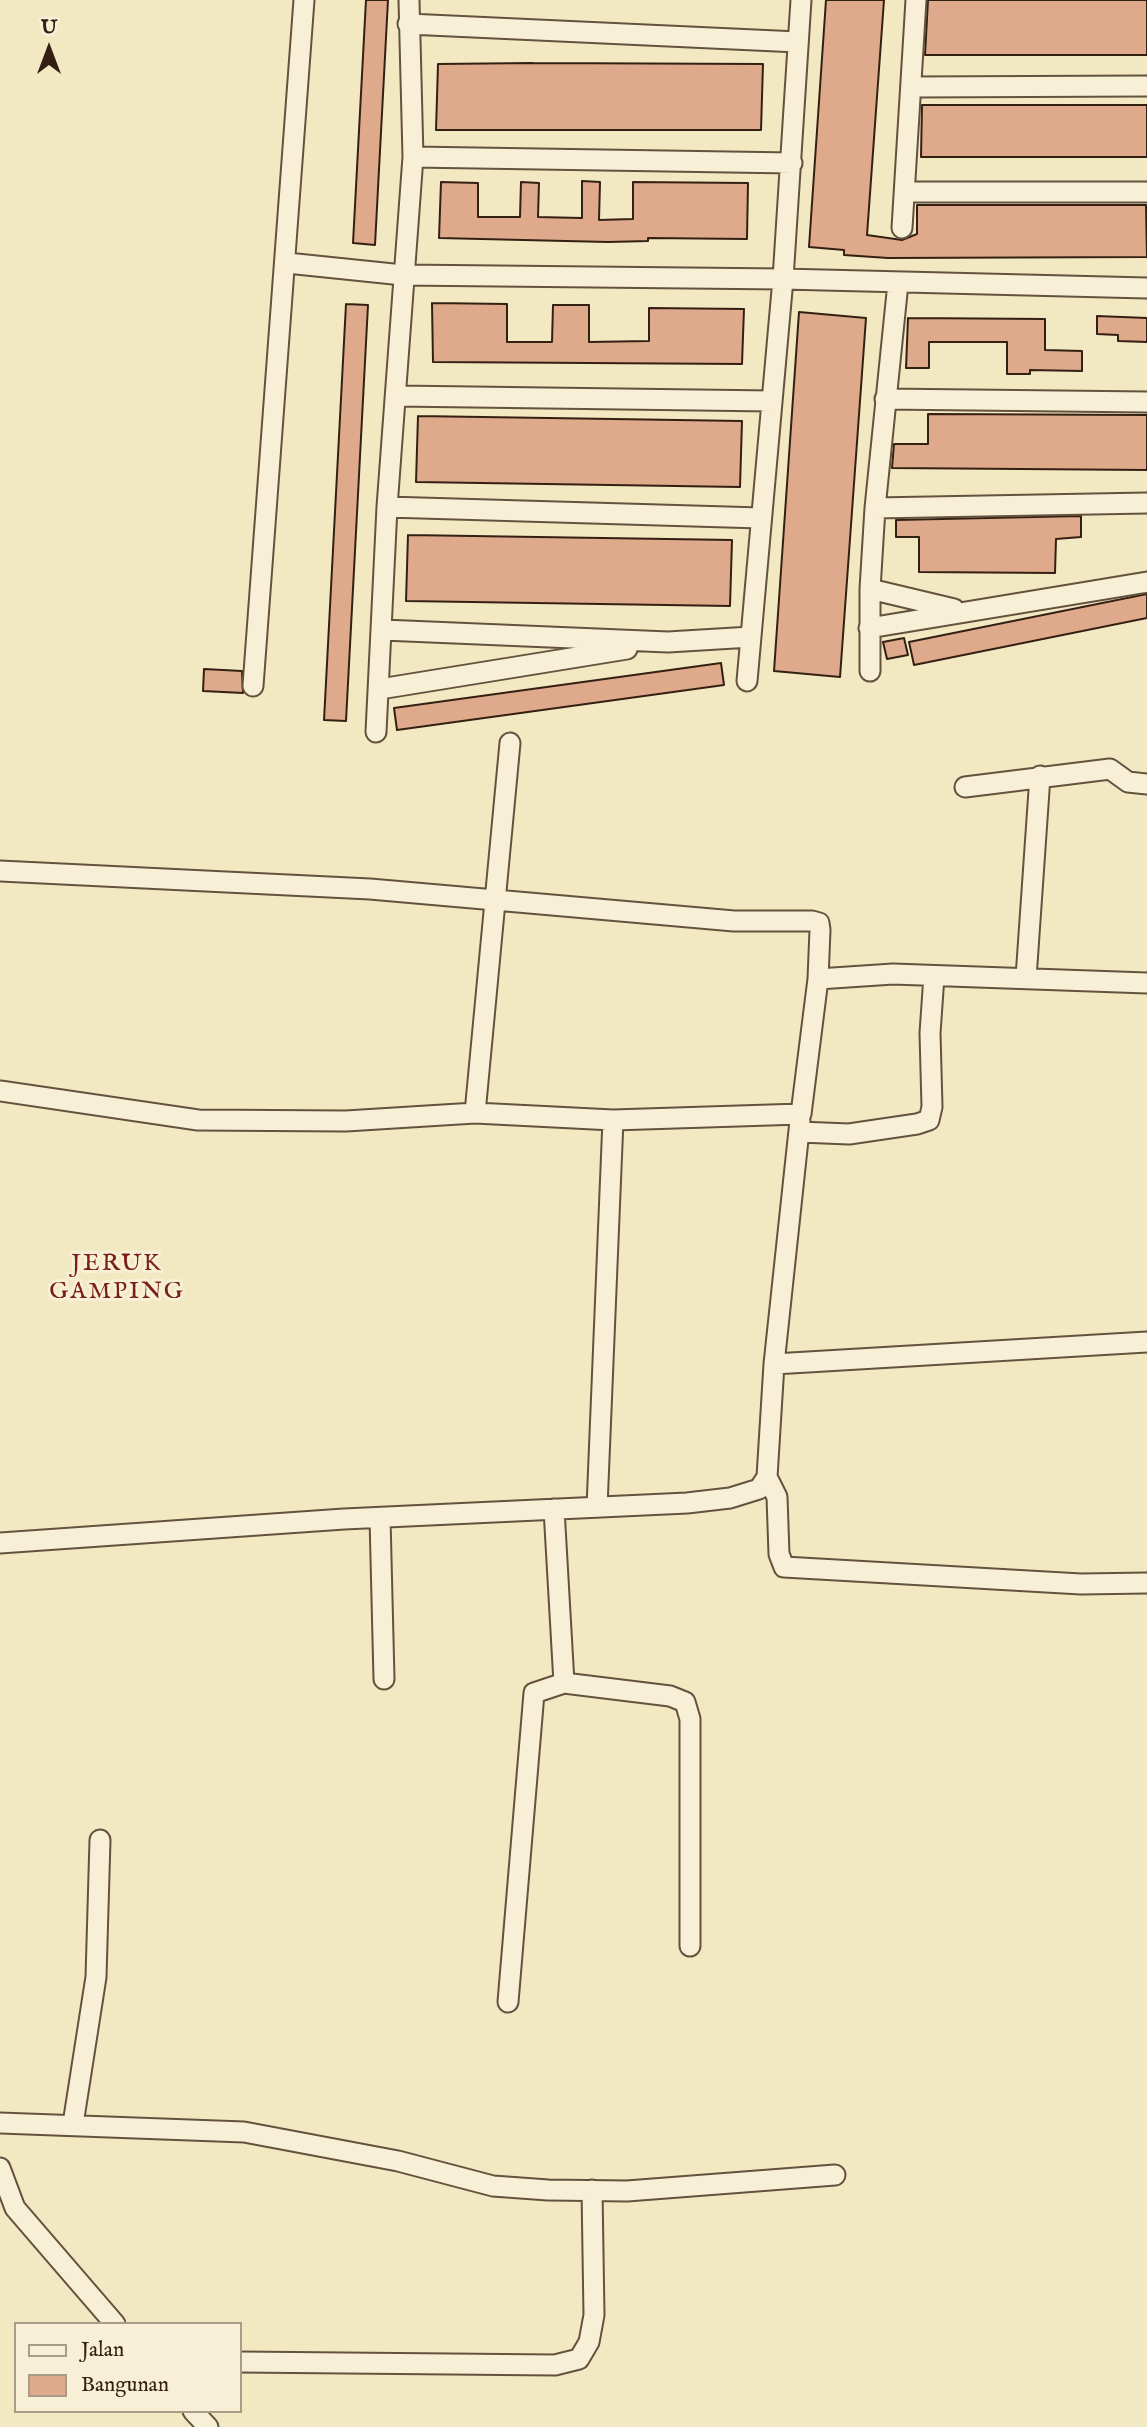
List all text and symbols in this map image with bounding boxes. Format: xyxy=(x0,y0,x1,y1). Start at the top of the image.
north arrow xyxy=(14,14,84,84)
text: U xyxy=(41,16,57,40)
district label: JERUK GAMPING xyxy=(50,1251,184,1307)
legend xyxy=(14,2322,242,2413)
text: Jalan xyxy=(81,2337,124,2364)
text: Bangunan xyxy=(81,2372,169,2399)

